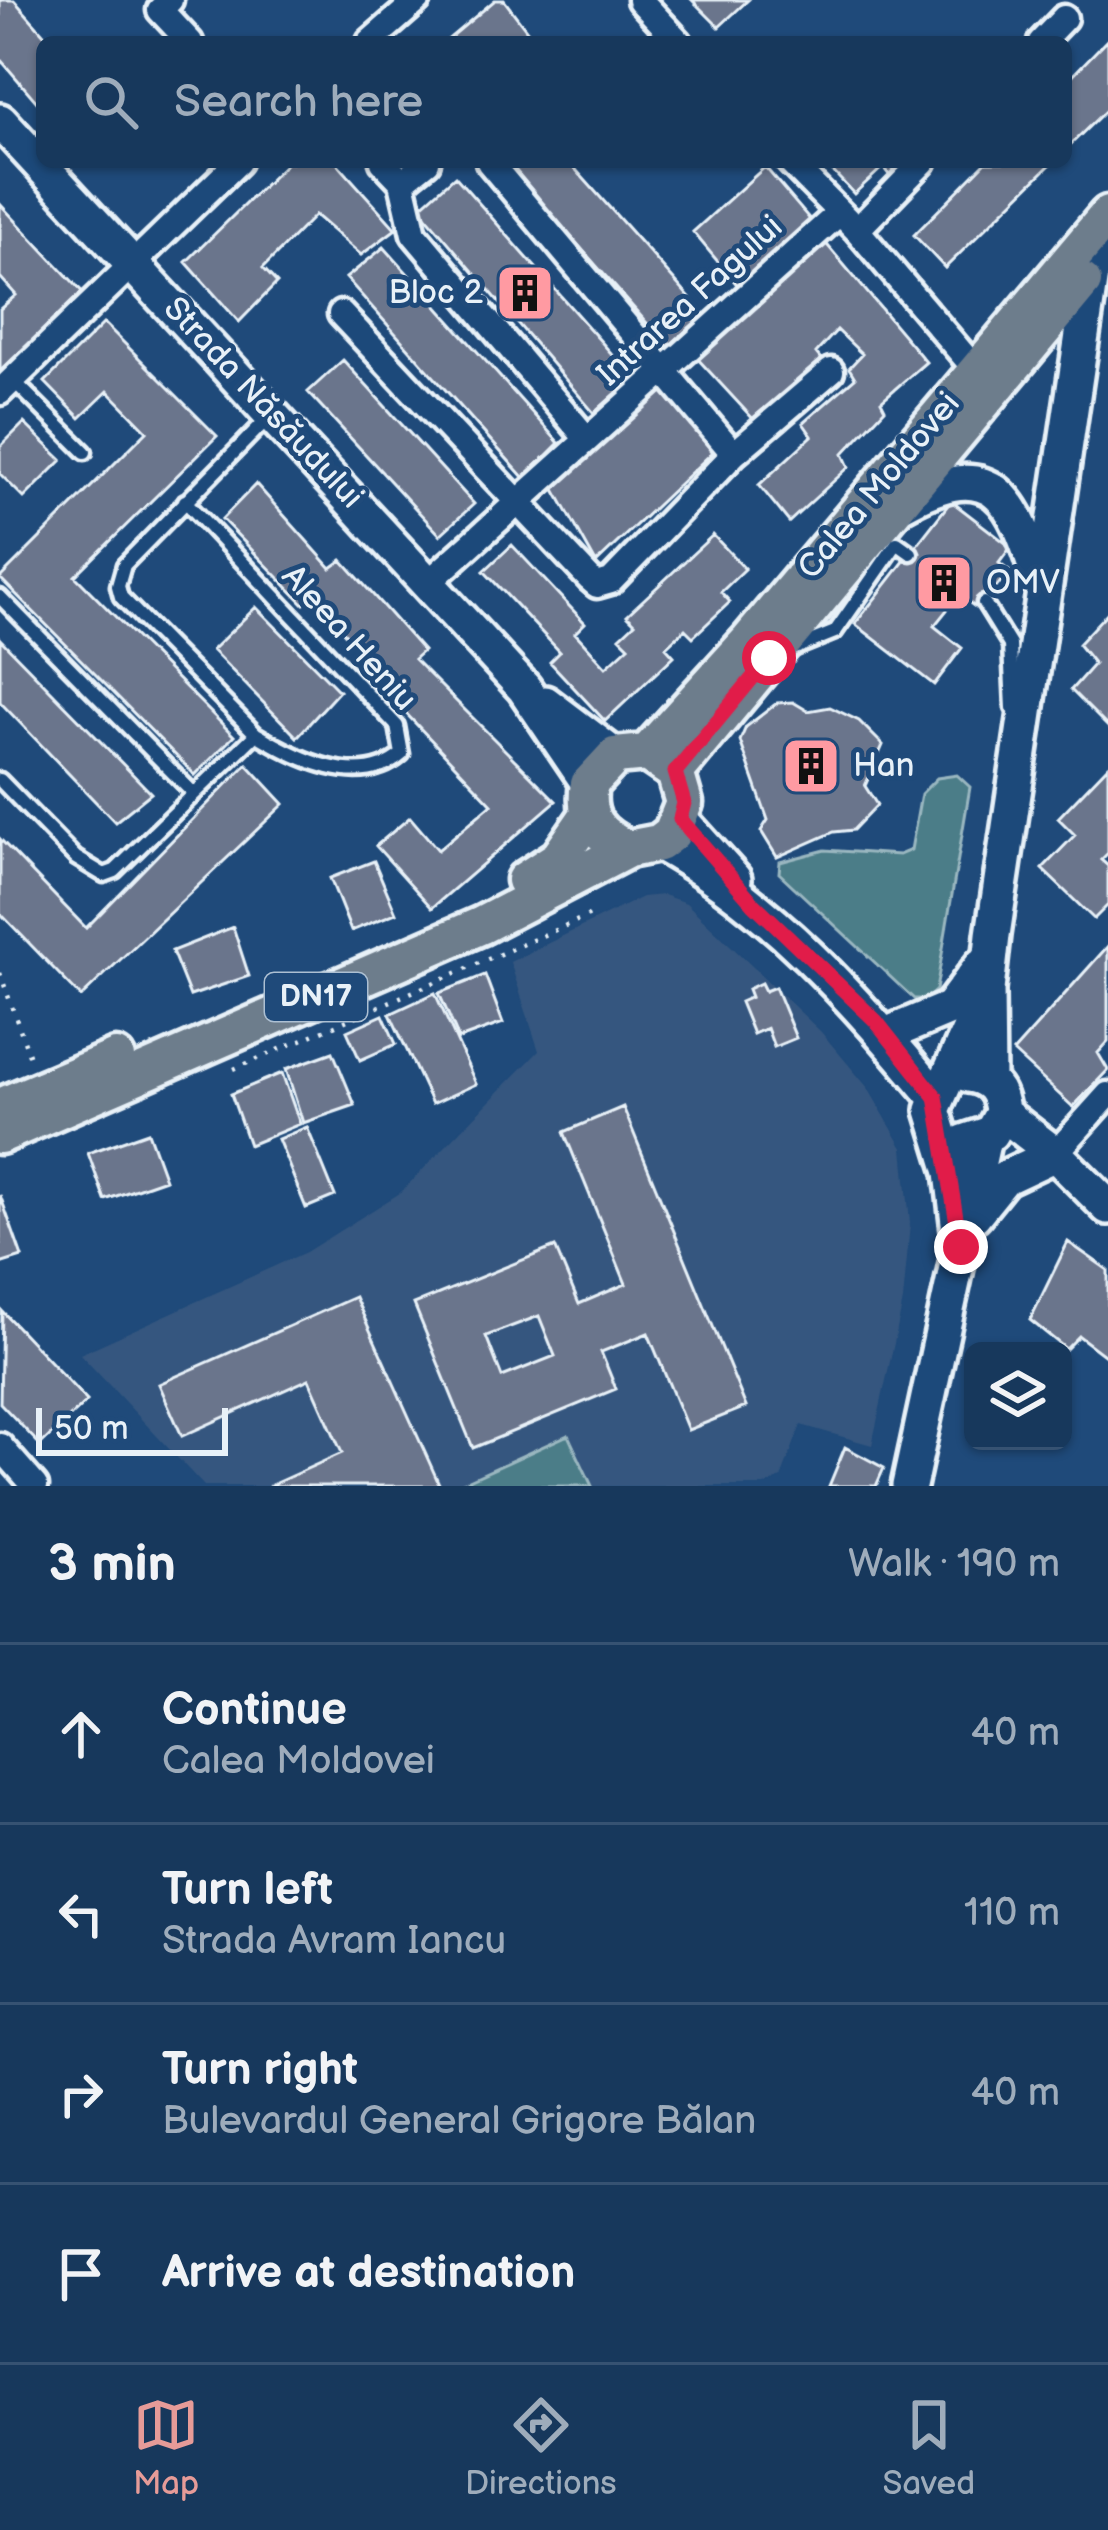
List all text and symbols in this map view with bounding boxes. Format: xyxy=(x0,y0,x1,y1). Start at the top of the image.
search box xyxy=(36,36,1072,168)
icon: search xyxy=(78,69,144,135)
text: Search here xyxy=(174,75,423,130)
street label: Intrarea Fagului xyxy=(589,207,791,395)
building icon: Bloc 2 xyxy=(494,262,556,324)
place label: Bloc 2 xyxy=(389,273,484,313)
street label: Strada Năsăudului xyxy=(155,289,371,517)
street label: Calea Moldovei xyxy=(789,385,969,587)
building icon: OMV xyxy=(913,552,975,614)
street label: Aleea Heniu xyxy=(273,557,425,719)
place label: OMV xyxy=(986,563,1061,603)
route start xyxy=(742,631,796,685)
building icon: Han xyxy=(780,735,842,797)
place label: Han xyxy=(853,746,914,786)
road number: DN17 xyxy=(265,973,367,1021)
route end xyxy=(934,1220,988,1274)
map controls xyxy=(964,1342,1072,1450)
button: layers xyxy=(964,1342,1072,1450)
scale bar xyxy=(36,1402,228,1455)
text: 50 m xyxy=(54,1409,129,1449)
text: 3 min xyxy=(48,1534,176,1595)
text: Walk · 190 m xyxy=(848,1541,1060,1588)
text: Continue xyxy=(162,1683,347,1738)
icon: ahead xyxy=(48,1701,114,1767)
text: 40 m xyxy=(970,1710,1060,1757)
text: Calea Moldovei xyxy=(162,1738,435,1785)
text: Turn left xyxy=(162,1863,333,1918)
icon: left xyxy=(48,1881,114,1947)
text: 110 m xyxy=(964,1890,1060,1937)
text: Strada Avram Iancu xyxy=(162,1918,506,1965)
text: Turn right xyxy=(162,2043,358,2098)
icon: right xyxy=(48,2061,114,2127)
text: 40 m xyxy=(970,2070,1060,2117)
text: Bulevardul General Grigore Bălan xyxy=(162,2098,756,2145)
icon: arrive xyxy=(48,2241,114,2307)
text: Arrive at destination xyxy=(162,2246,575,2301)
tab: Map xyxy=(133,2392,199,2504)
tab: Directions xyxy=(465,2392,617,2504)
tab: Saved xyxy=(882,2392,975,2504)

